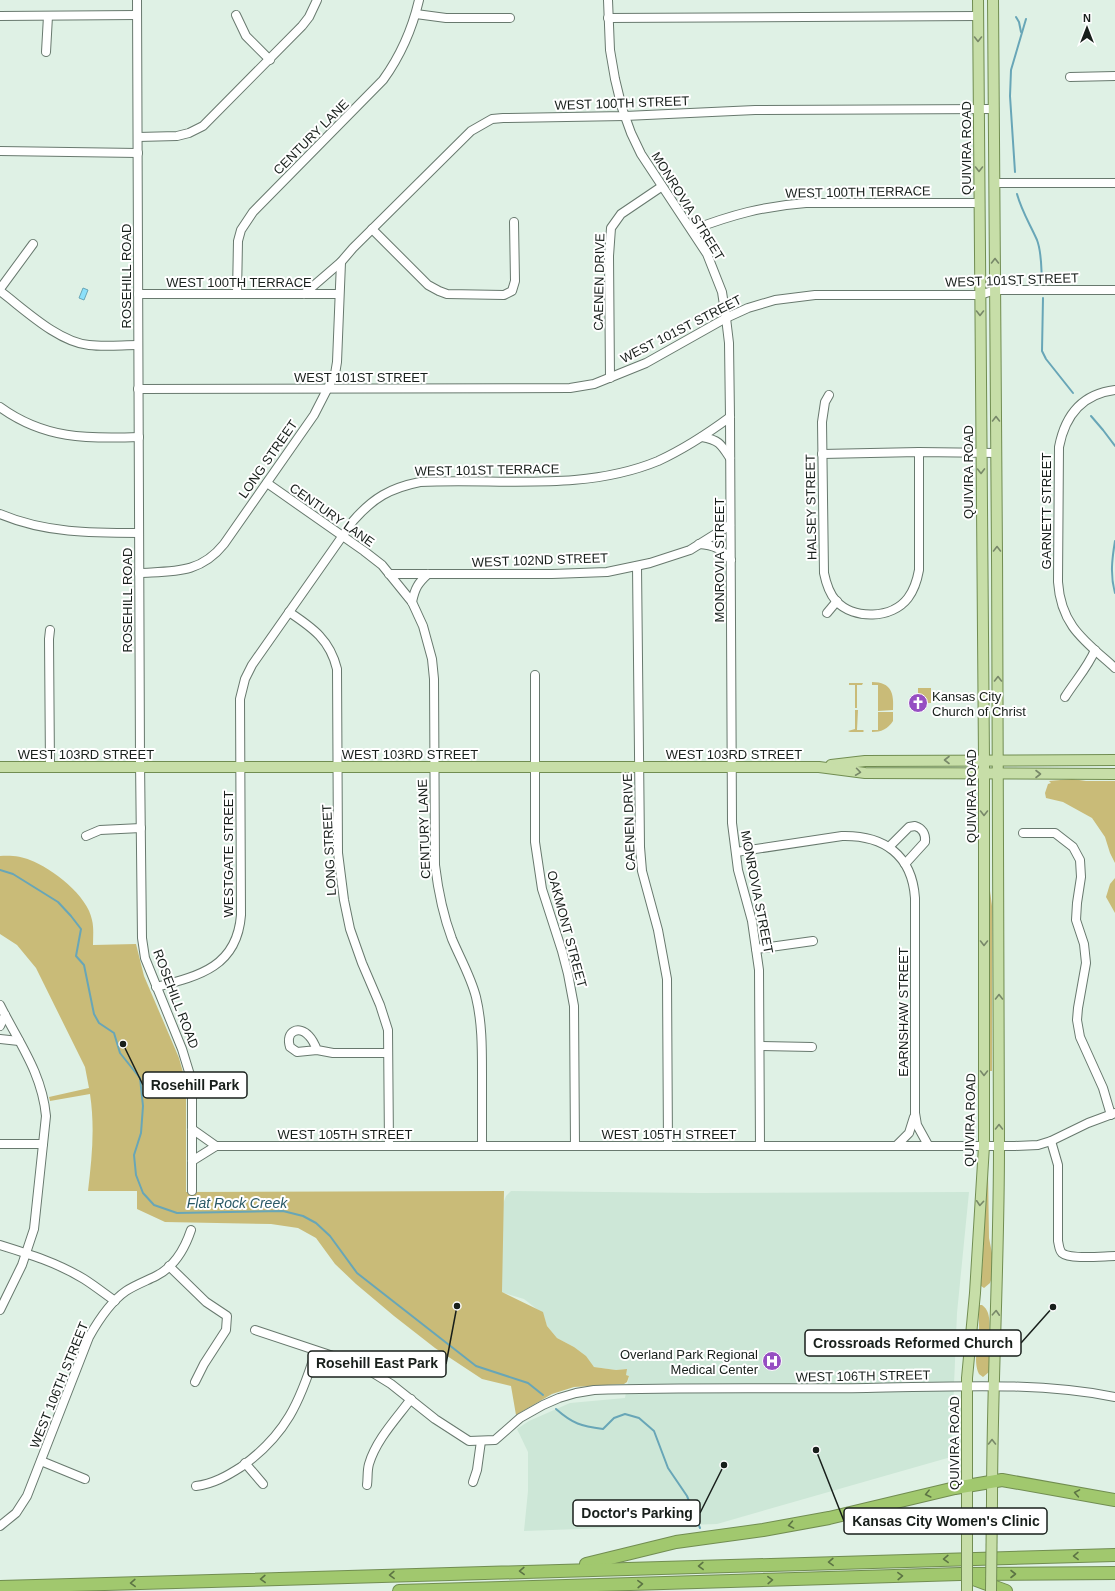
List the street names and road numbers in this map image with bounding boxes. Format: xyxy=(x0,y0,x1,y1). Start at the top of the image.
street label: WEST 100TH STREET xyxy=(554,93,690,113)
street label: CENTURY LANE xyxy=(270,96,352,178)
street label: QUIVIRA ROAD xyxy=(959,101,974,195)
street label: MONROVIA STREET xyxy=(649,149,727,263)
street label: WEST 100TH TERRACE xyxy=(785,183,931,201)
street label: ROSEHILL ROAD xyxy=(119,224,134,329)
street label: CAENEN DRIVE xyxy=(591,233,607,331)
street label: WEST 101ST STREET xyxy=(945,270,1079,290)
street label: WEST 100TH TERRACE xyxy=(166,275,312,290)
street label: WEST 101ST STREET xyxy=(618,292,744,366)
street label: WEST 101ST STREET xyxy=(294,370,428,385)
street label: LONG STREET xyxy=(236,417,300,501)
street label: QUIVIRA ROAD xyxy=(961,425,976,519)
street label: GARNETT STREET xyxy=(1039,453,1054,569)
street label: HALSEY STREET xyxy=(803,454,819,560)
street label: WEST 101ST TERRACE xyxy=(415,461,560,479)
street label: CENTURY LANE xyxy=(287,480,378,550)
street label: MONROVIA STREET xyxy=(712,497,727,622)
street label: ROSEHILL ROAD xyxy=(120,548,135,653)
street label: WEST 102ND STREET xyxy=(472,550,608,570)
street label: WEST 103RD STREET xyxy=(18,747,154,762)
street label: WEST 103RD STREET xyxy=(342,747,478,762)
street label: WEST 103RD STREET xyxy=(666,747,802,762)
street label: QUIVIRA ROAD xyxy=(964,749,979,843)
street label: CAENEN DRIVE xyxy=(620,773,638,871)
street label: CENTURY LANE xyxy=(415,778,433,879)
street label: WESTGATE STREET xyxy=(221,791,236,917)
street label: LONG STREET xyxy=(319,804,339,896)
street label: MONROVIA STREET xyxy=(738,829,776,955)
street label: OAKMONT STREET xyxy=(544,869,590,989)
street label: ROSEHILL ROAD xyxy=(150,947,202,1051)
street label: EARNSHAW STREET xyxy=(896,947,911,1077)
street label: QUIVIRA ROAD xyxy=(962,1073,978,1167)
street label: WEST 105TH STREET xyxy=(278,1127,412,1142)
street label: WEST 105TH STREET xyxy=(602,1127,736,1142)
street label: WEST 106TH STREET xyxy=(27,1320,91,1450)
street label: WEST 106TH STREET xyxy=(795,1367,931,1385)
street label: QUIVIRA ROAD xyxy=(947,1396,962,1490)

